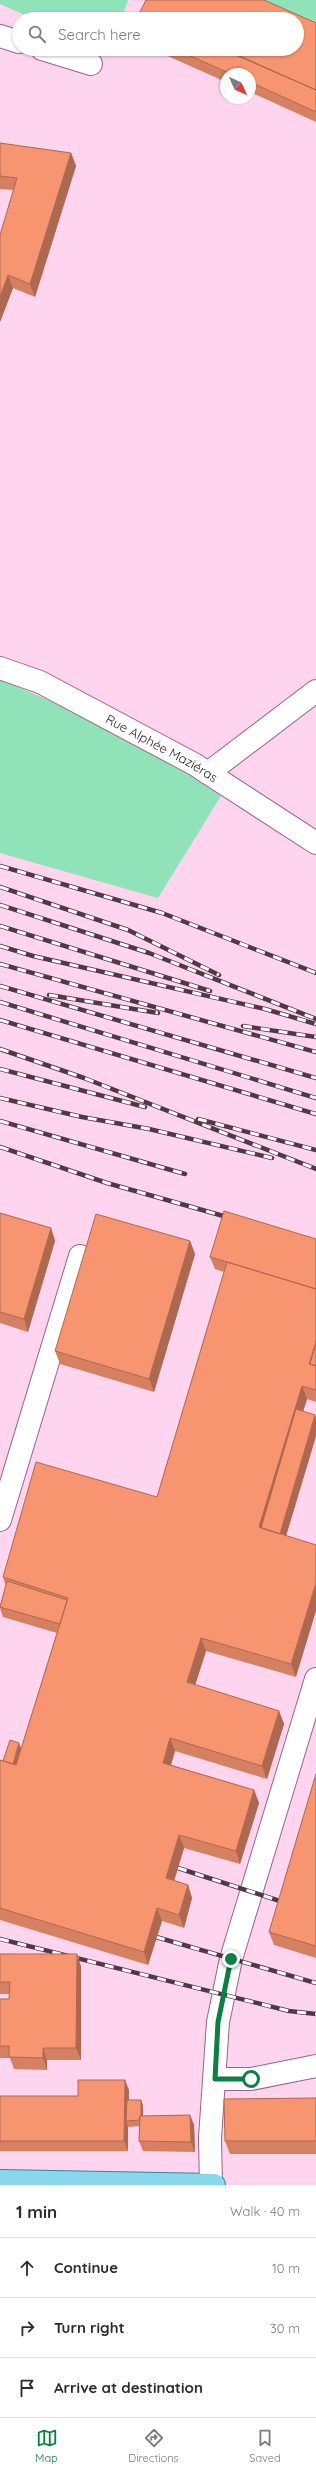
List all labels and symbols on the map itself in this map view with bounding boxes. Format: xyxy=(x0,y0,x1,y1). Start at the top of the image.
north arrow xyxy=(220,68,256,104)
street label: Rue Alphée Maziéras xyxy=(103,711,221,785)
route end xyxy=(222,1950,240,1968)
route start xyxy=(242,2070,260,2088)

